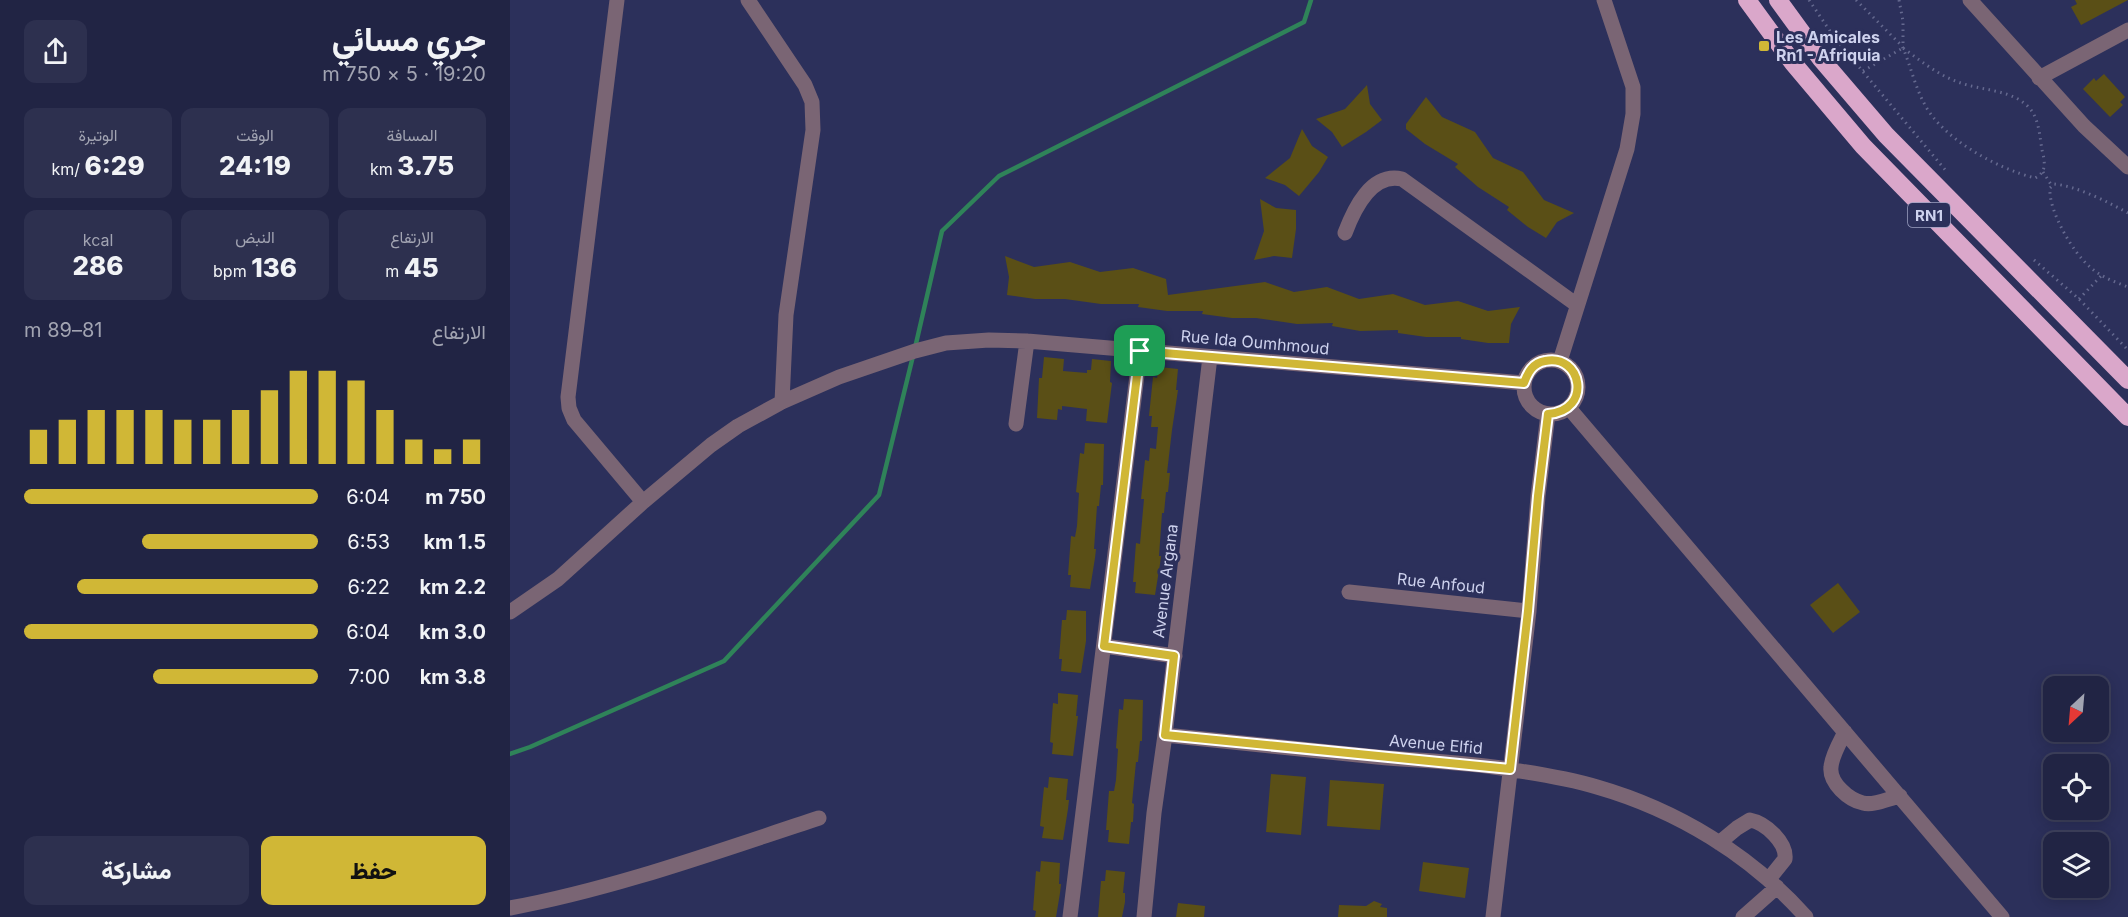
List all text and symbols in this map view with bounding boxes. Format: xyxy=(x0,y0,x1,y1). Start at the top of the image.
text: جري مسائي xyxy=(332,19,486,59)
button: share xyxy=(24,20,87,83)
place label: Les Amicales Rn1 - Afriquia xyxy=(1776,27,1881,65)
marker: Les Amicales Rn1 - Afriquia xyxy=(1757,39,1771,53)
text: 19:20 · 5 × 750 m xyxy=(322,62,486,86)
text: الوتيرة xyxy=(78,125,118,145)
text: الوقت xyxy=(236,125,274,145)
text: المسافة xyxy=(387,125,437,145)
text: 6:29 xyxy=(84,150,145,181)
text: 24:19 xyxy=(219,150,291,181)
text: 3.75 xyxy=(397,150,454,181)
text: /km xyxy=(51,159,84,179)
text: km xyxy=(370,159,397,179)
road number: RN1 xyxy=(1908,203,1950,227)
text: النبض xyxy=(235,227,275,247)
text: الارتفاع xyxy=(390,227,434,247)
text: kcal xyxy=(83,230,113,250)
text: 286 xyxy=(72,250,124,281)
text: 136 xyxy=(251,252,297,283)
text: 45 xyxy=(404,252,439,283)
text: bpm xyxy=(213,261,251,281)
text: m xyxy=(385,261,404,281)
text: 81–89 m xyxy=(24,318,102,342)
text: الارتفاع xyxy=(432,320,486,344)
pin xyxy=(1114,325,1165,376)
street label: Rue Ida Oumhmoud xyxy=(1180,326,1330,358)
icon: arrive xyxy=(1123,334,1156,367)
text: 6:04 xyxy=(346,485,390,509)
text: 750 m xyxy=(425,485,486,509)
street label: Avenue Argana xyxy=(1148,523,1182,639)
text: 6:53 xyxy=(347,530,390,554)
text: 1.5 km xyxy=(423,530,486,554)
street label: Rue Anfoud xyxy=(1396,568,1486,598)
text: 6:22 xyxy=(347,575,390,599)
text: 2.2 km xyxy=(420,575,486,599)
text: 6:04 xyxy=(346,620,390,644)
text: 3.0 km xyxy=(419,620,486,644)
text: 7:00 xyxy=(348,665,390,689)
text: 3.8 km xyxy=(420,665,486,689)
north arrow xyxy=(2043,676,2109,742)
map controls xyxy=(2043,676,2109,898)
street label: Avenue Elfid xyxy=(1388,730,1484,758)
button: locate xyxy=(2043,754,2109,820)
button: layers xyxy=(2043,832,2109,898)
button: مشاركة xyxy=(24,836,249,905)
button: حفظ xyxy=(261,836,486,905)

